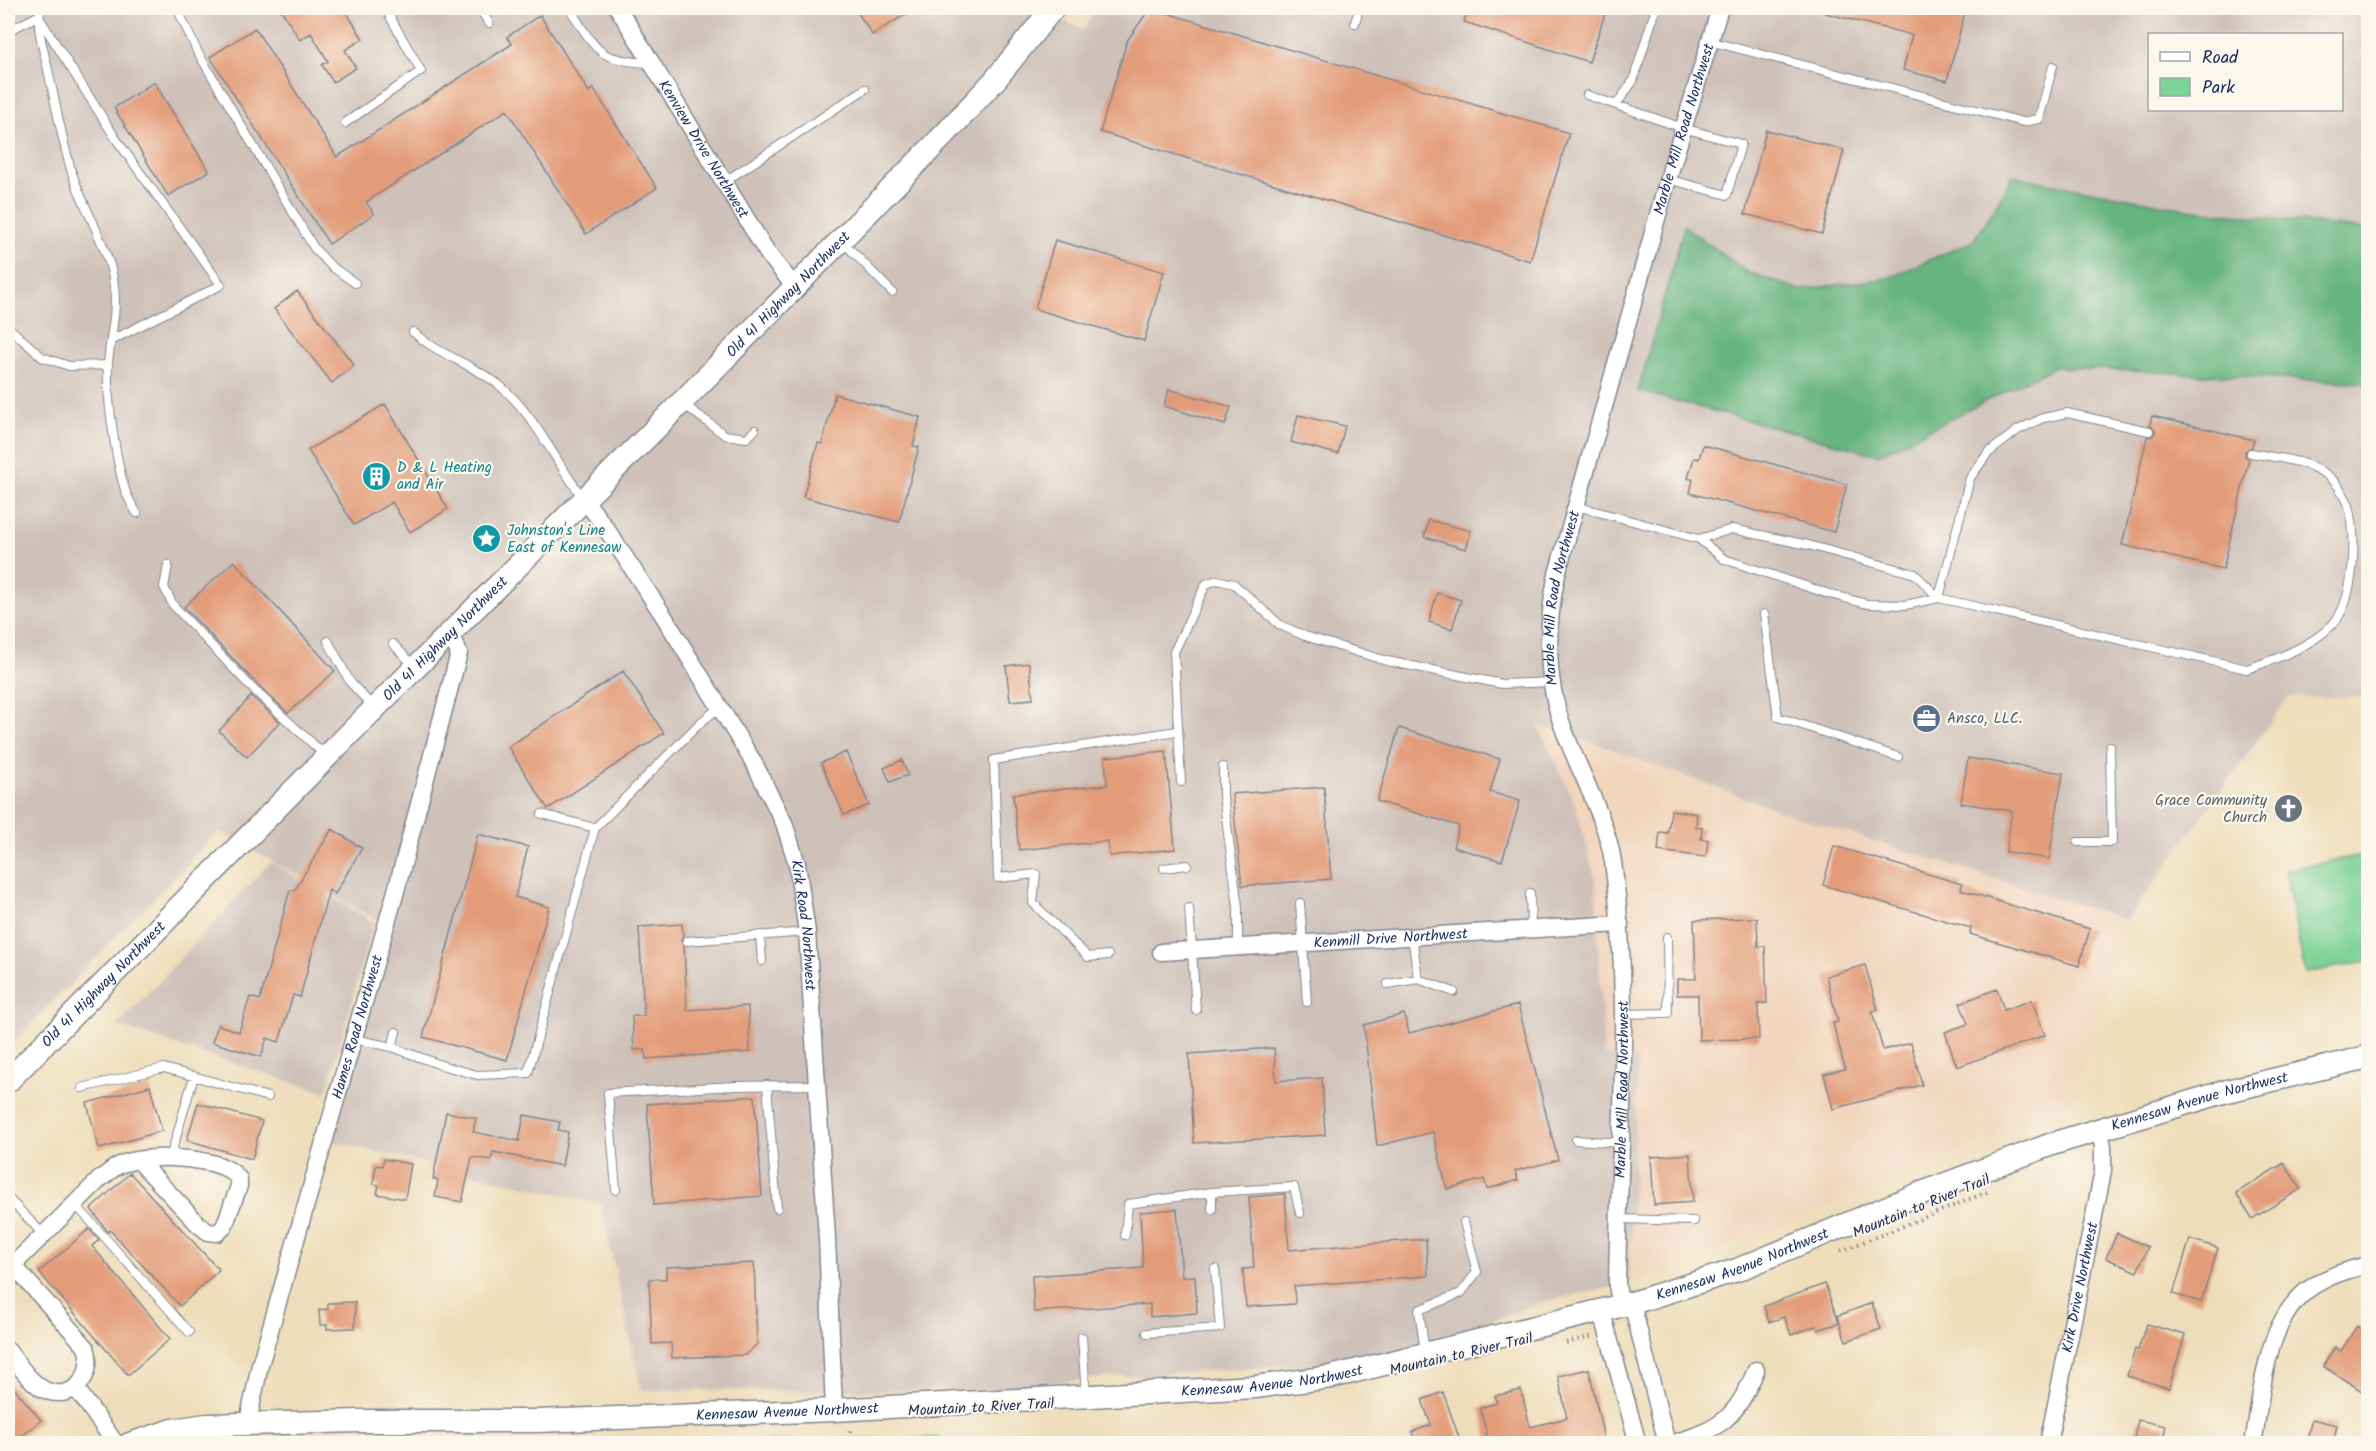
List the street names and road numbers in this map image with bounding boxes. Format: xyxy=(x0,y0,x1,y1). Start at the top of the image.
street label: Marble Mill Road Northwest xyxy=(1648,40,1722,218)
street label: Kenview Drive Northwest xyxy=(651,75,755,224)
street label: Old 41 Highway Northwest xyxy=(721,226,857,364)
street label: Marble Mill Road Northwest xyxy=(1538,508,1587,687)
street label: Old 41 Highway Northwest xyxy=(377,571,514,707)
street label: Kirk Road Northwest xyxy=(784,858,822,992)
street label: Old 41 Highway Northwest xyxy=(36,916,172,1053)
street label: Kenmill Drive Northwest xyxy=(1313,922,1469,956)
street label: Hames Road Northwest xyxy=(326,952,390,1102)
street label: Marble Mill Road Northwest xyxy=(1609,1000,1636,1179)
street label: Kennesaw Avenue Northwest xyxy=(2108,1066,2291,1138)
street label: Mountain to River Trail xyxy=(1849,1168,1994,1246)
street label: Kirk Drive Northwest xyxy=(2056,1220,2105,1355)
street label: Kennesaw Avenue Northwest xyxy=(1653,1222,1833,1308)
street label: Mountain to River Trail xyxy=(1387,1327,1536,1383)
street label: Kennesaw Avenue Northwest xyxy=(1181,1359,1366,1404)
street label: Mountain to River Trail xyxy=(907,1392,1055,1424)
street label: Kennesaw Avenue Northwest xyxy=(695,1397,880,1428)

